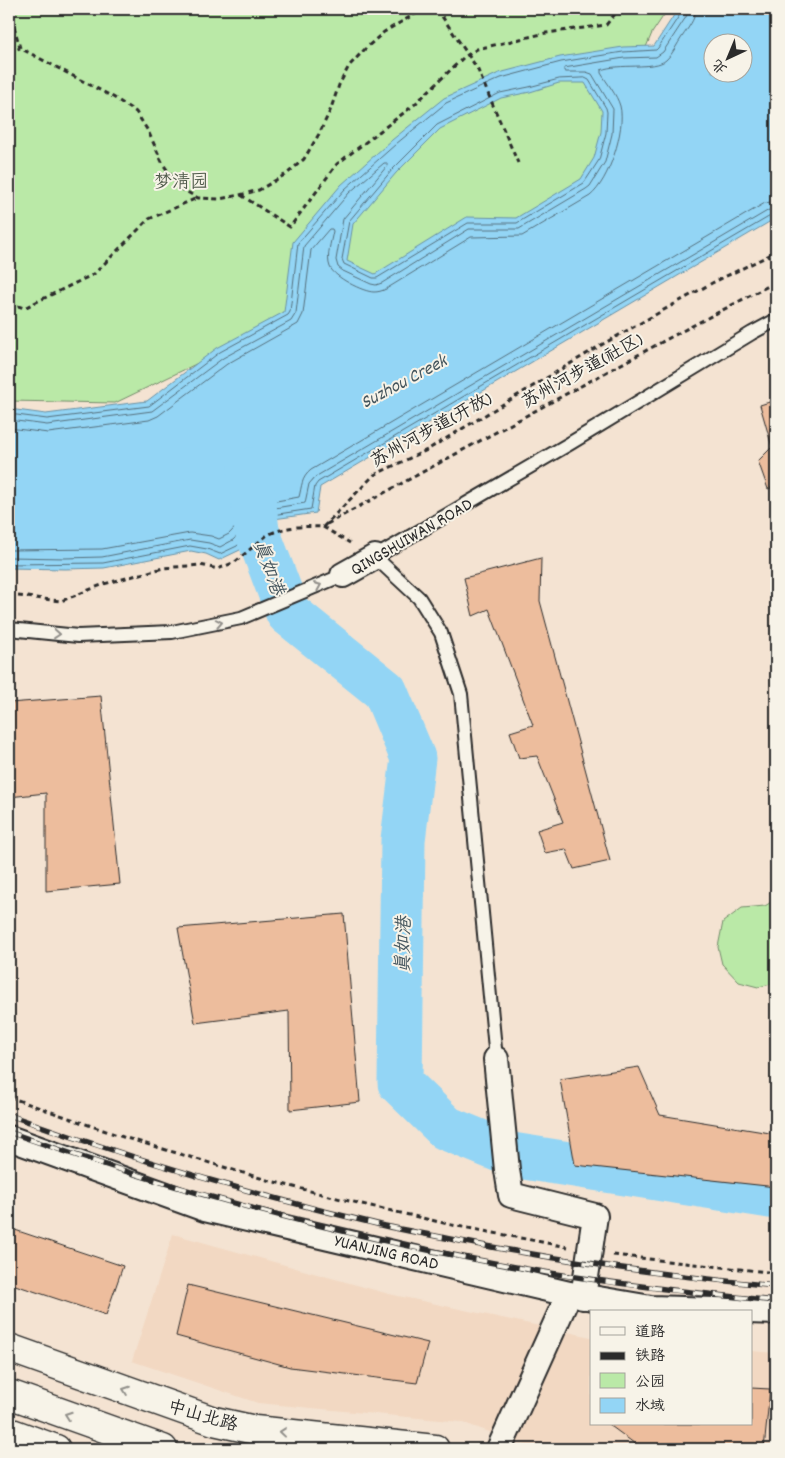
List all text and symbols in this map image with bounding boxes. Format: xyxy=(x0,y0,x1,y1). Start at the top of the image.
north arrow xyxy=(702,32,752,82)
text: 北 xyxy=(708,54,732,78)
park label: 梦清园 xyxy=(154,171,208,196)
street label: 苏州河步道(社区) xyxy=(518,329,648,416)
water label: Suzhou Creek xyxy=(357,348,455,417)
street label: 苏州河步道(开放) xyxy=(367,388,497,475)
street label: QINGSHUIWAN ROAD xyxy=(347,493,478,583)
water label: 真如港 xyxy=(244,537,290,601)
one-way arrow xyxy=(313,581,322,592)
one-way arrow xyxy=(214,618,223,629)
one-way arrow xyxy=(54,628,62,639)
water label: 真如港 xyxy=(392,914,420,974)
street label: YUANJING ROAD xyxy=(331,1230,441,1278)
legend xyxy=(590,1310,752,1426)
text: 道路 xyxy=(635,1322,665,1344)
text: 铁路 xyxy=(635,1346,665,1368)
text: 公园 xyxy=(635,1372,665,1394)
one-way arrow xyxy=(123,1386,131,1396)
street label: 中山北路 xyxy=(164,1395,240,1439)
text: 水域 xyxy=(635,1396,665,1418)
one-way arrow xyxy=(64,1411,73,1421)
one-way arrow xyxy=(278,1427,286,1438)

